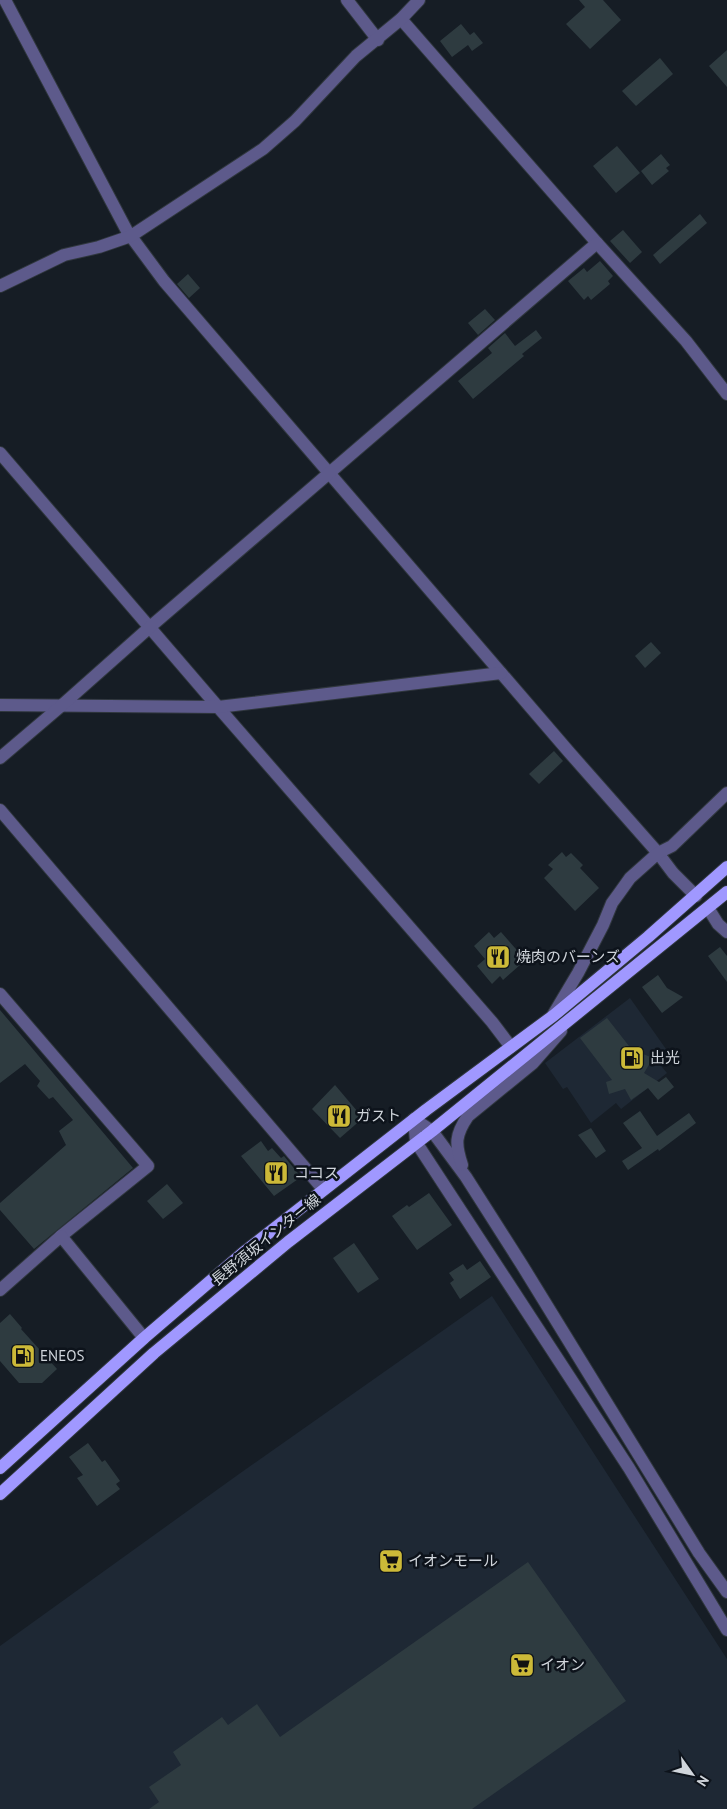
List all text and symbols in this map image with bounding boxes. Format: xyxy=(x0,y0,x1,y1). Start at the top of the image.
restaurant icon: 焼肉のバーンズ xyxy=(485,944,511,970)
place label: 焼肉のバーンズ xyxy=(516,947,620,966)
fuel station icon: 出光 xyxy=(619,1045,645,1071)
place label: 出光 xyxy=(650,1048,680,1067)
restaurant icon: ガスト xyxy=(326,1103,352,1129)
place label: ガスト xyxy=(356,1106,401,1125)
restaurant icon: ココス xyxy=(263,1160,289,1186)
place label: ココス xyxy=(294,1163,339,1182)
street label: 長野須坂インター線 xyxy=(207,1190,324,1289)
fuel station icon: ENEOS xyxy=(10,1343,36,1369)
place label: ENEOS xyxy=(40,1346,84,1365)
supermarket icon: イオンモール xyxy=(378,1548,404,1574)
place label: イオンモール xyxy=(408,1551,498,1570)
supermarket icon: イオン xyxy=(509,1652,535,1678)
place label: イオン xyxy=(540,1655,585,1674)
north arrow xyxy=(667,1749,717,1799)
text: N xyxy=(693,1772,713,1790)

